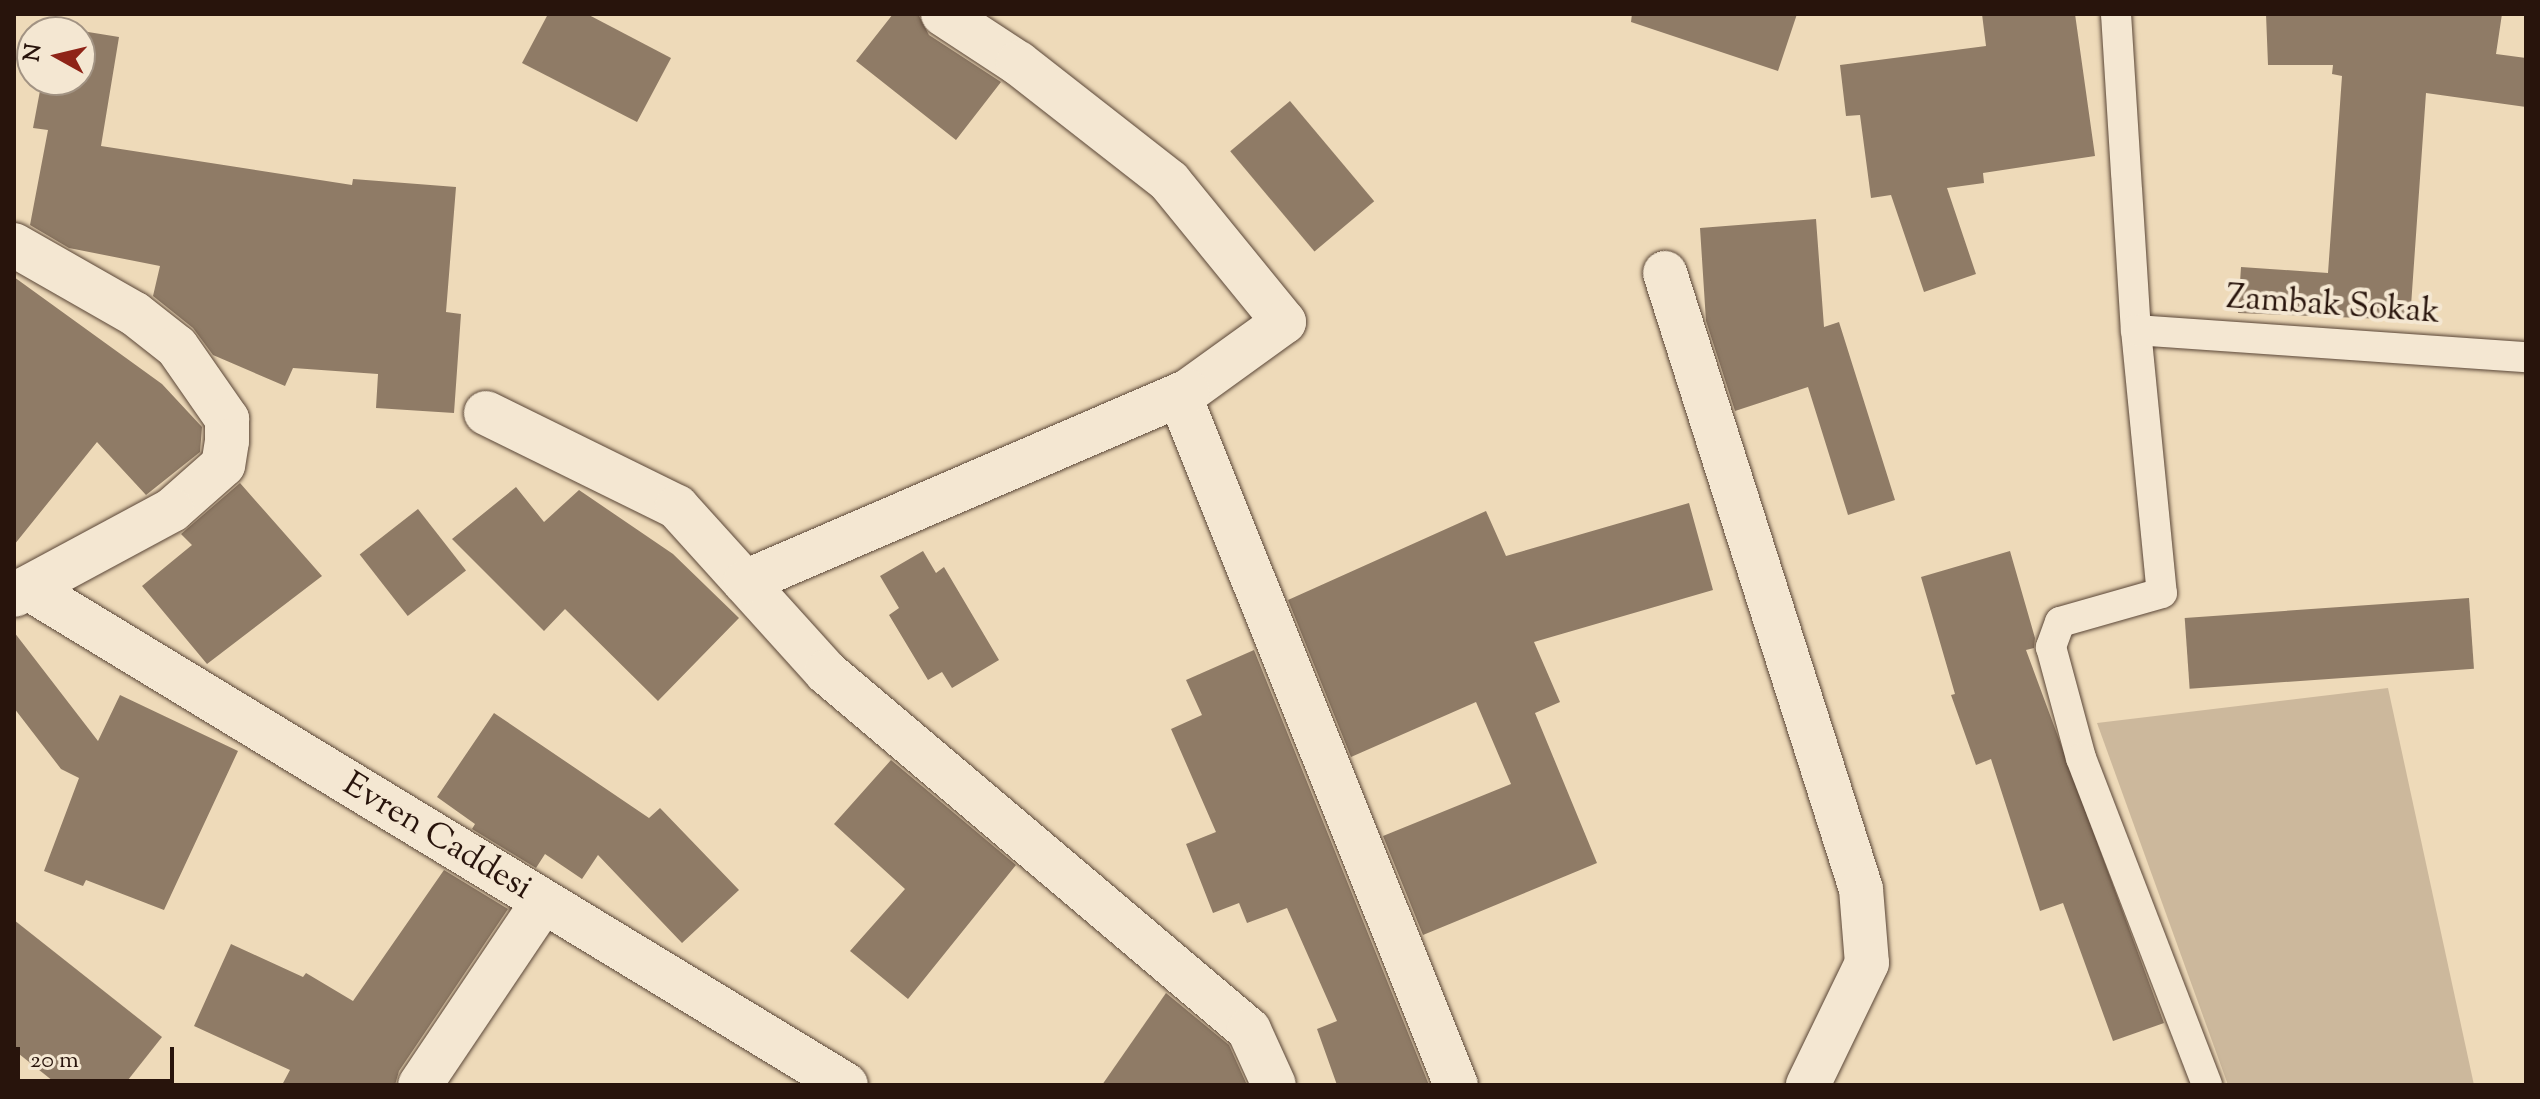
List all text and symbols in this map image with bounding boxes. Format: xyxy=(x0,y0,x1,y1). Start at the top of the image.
north arrow xyxy=(16,16,96,96)
text: N xyxy=(17,42,51,64)
street label: Zambak Sokak xyxy=(2225,278,2441,334)
street label: Evren Caddesi xyxy=(335,765,539,909)
scale bar xyxy=(20,1031,178,1081)
text: 20 m xyxy=(30,1044,79,1078)

